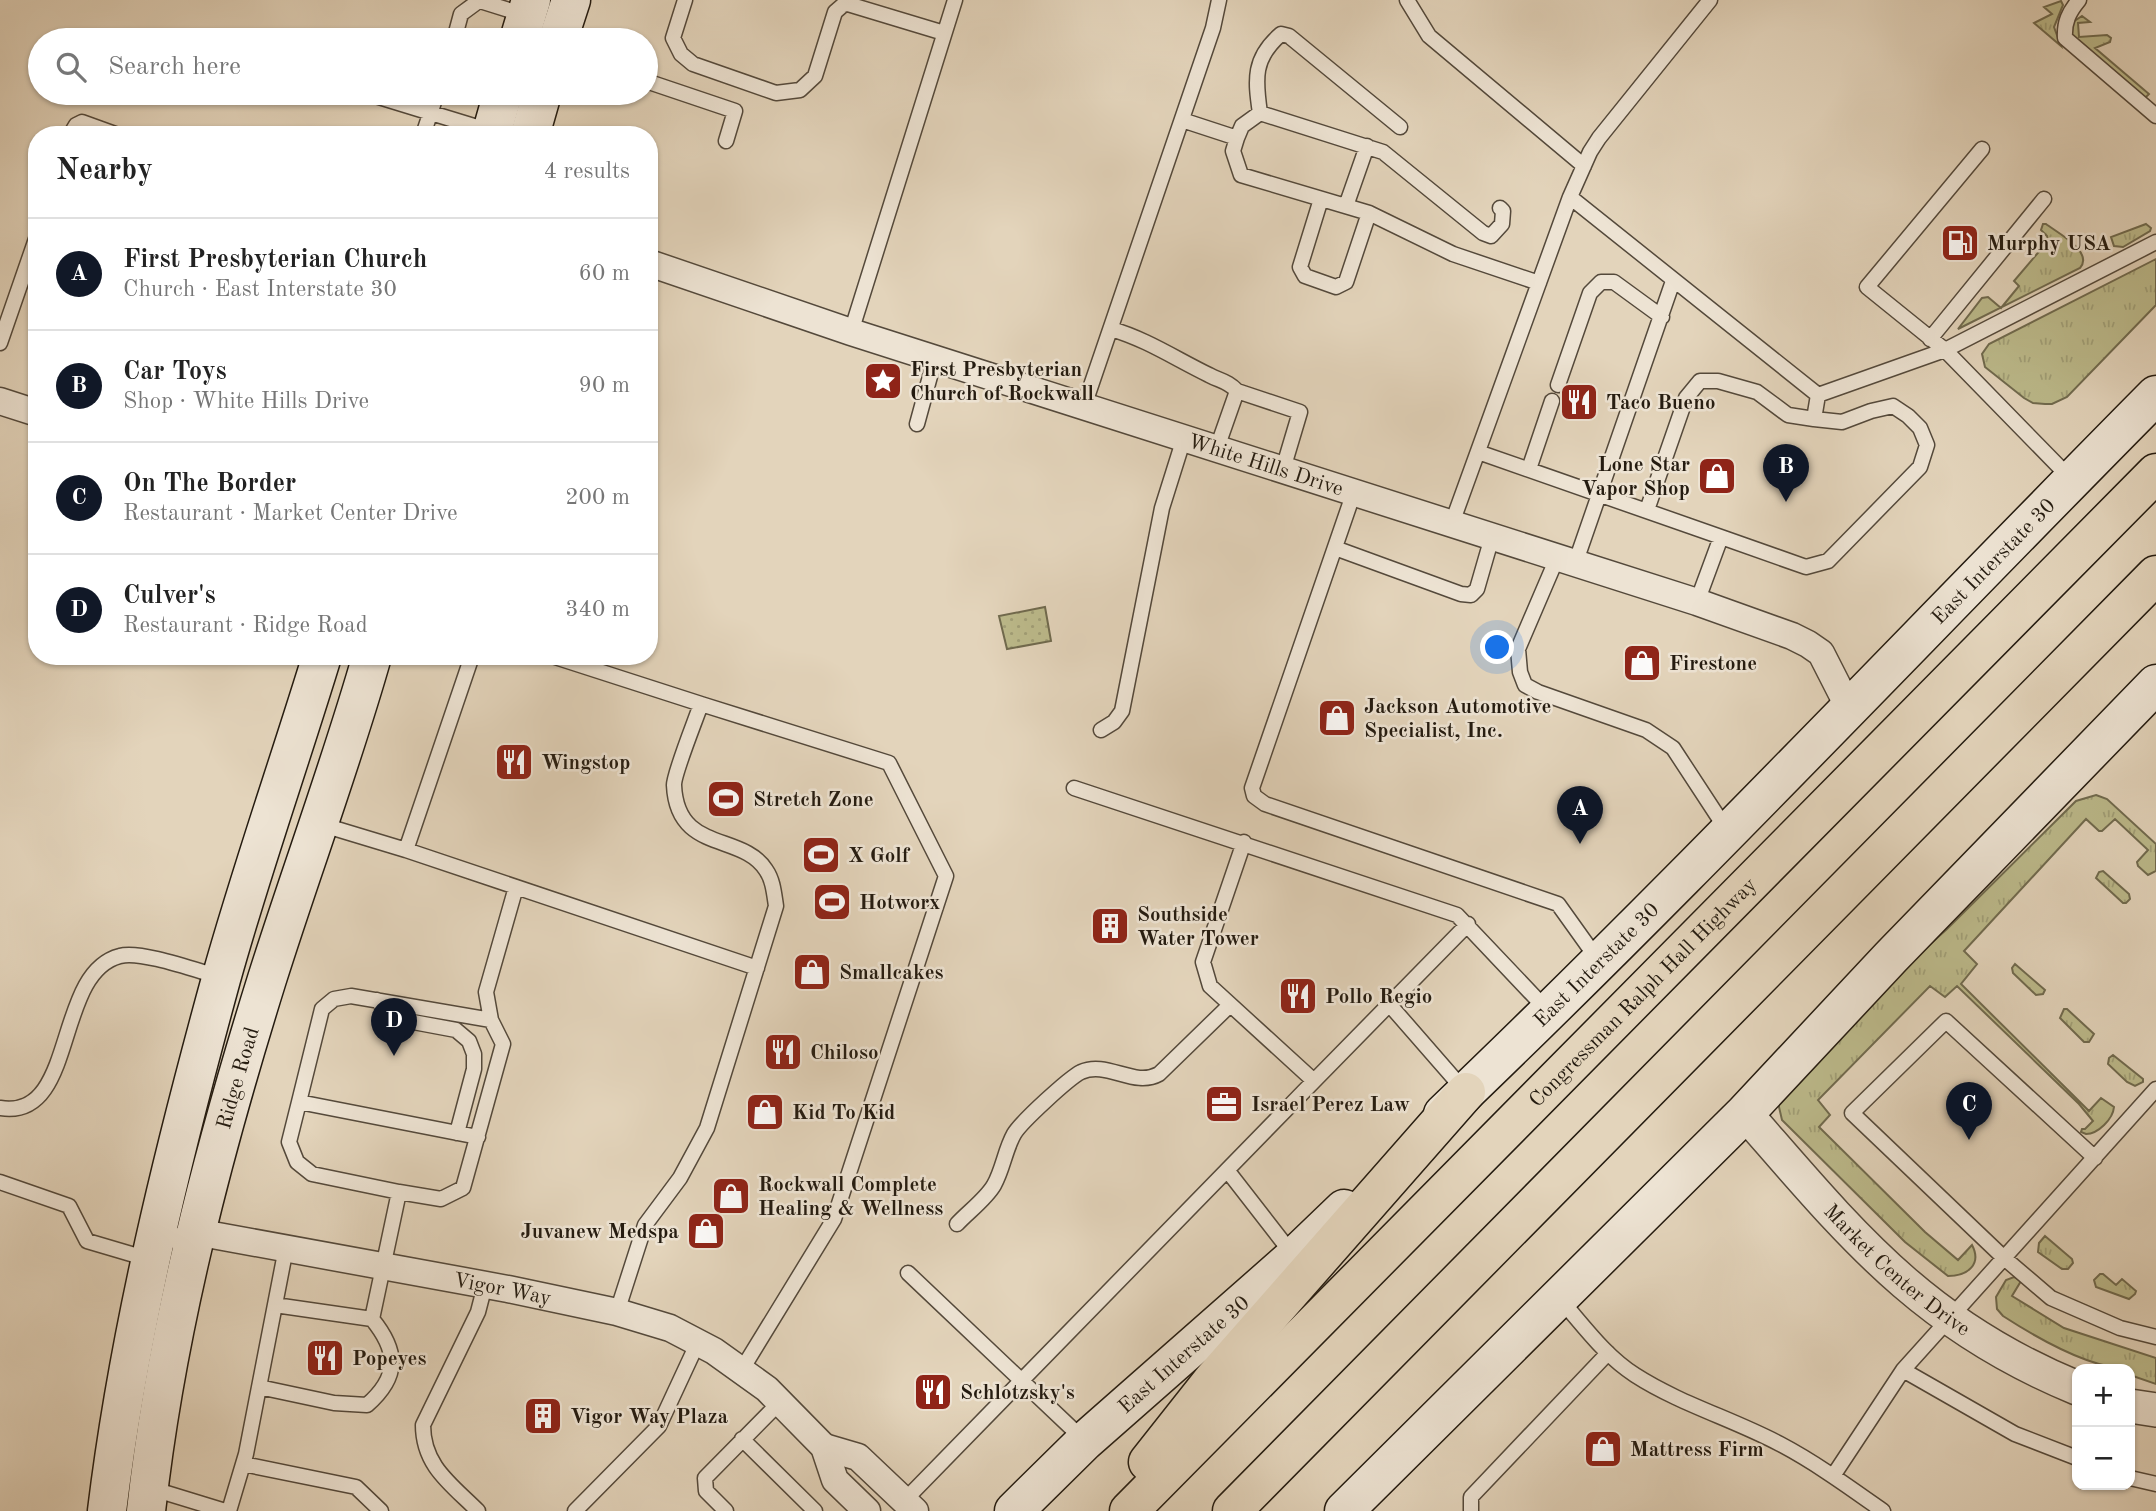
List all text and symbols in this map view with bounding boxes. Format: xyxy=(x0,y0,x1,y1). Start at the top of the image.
search box xyxy=(28,28,658,105)
icon: search xyxy=(52,48,90,86)
text: Search here xyxy=(108,54,241,80)
text: Nearby xyxy=(56,156,153,186)
text: 4 results xyxy=(544,160,630,183)
fuel station icon: Murphy USA xyxy=(1939,222,1981,264)
place label: Murphy USA xyxy=(1987,234,2111,255)
text: First Presbyterian Church xyxy=(123,247,427,273)
text: A xyxy=(70,262,88,285)
text: 60 m xyxy=(579,262,630,285)
text: Church · East Interstate 30 xyxy=(123,278,397,301)
text: Car Toys xyxy=(123,359,227,385)
place icon: First Presbyterian Church of Rockwall xyxy=(862,360,904,402)
place label: First Presbyterian Church of Rockwall xyxy=(910,360,1094,405)
text: B xyxy=(71,374,87,397)
text: 90 m xyxy=(579,374,630,397)
restaurant icon: Taco Bueno xyxy=(1558,381,1600,423)
text: Shop · White Hills Drive xyxy=(123,390,369,413)
place label: Taco Bueno xyxy=(1606,393,1716,414)
street label: White Hills Drive xyxy=(1185,431,1346,500)
pin: B xyxy=(1763,444,1809,502)
place label: Lone Star Vapor Shop xyxy=(1581,455,1690,500)
shop icon: Lone Star Vapor Shop xyxy=(1696,455,1738,497)
text: On The Border xyxy=(123,471,296,497)
text: C xyxy=(71,486,87,509)
text: 200 m xyxy=(565,486,630,509)
street label: East Interstate 30 xyxy=(1928,495,2060,629)
text: Restaurant · Market Center Drive xyxy=(123,502,458,525)
text: Culver's xyxy=(123,583,216,609)
text: D xyxy=(70,598,88,621)
text: 340 m xyxy=(565,598,630,621)
text: Restaurant · Ridge Road xyxy=(123,614,368,637)
your location xyxy=(1480,630,1514,664)
shop icon: Firestone xyxy=(1621,642,1663,684)
place label: Firestone xyxy=(1669,654,1757,675)
shop icon: Jackson Automotive Specialist, Inc. xyxy=(1316,697,1358,739)
place label: Jackson Automotive Specialist, Inc. xyxy=(1364,697,1552,742)
restaurant icon: Wingstop xyxy=(493,741,535,783)
place label: Wingstop xyxy=(541,753,630,774)
sports icon: Stretch Zone xyxy=(705,778,747,820)
pin: A xyxy=(1557,786,1603,844)
place label: Stretch Zone xyxy=(753,790,874,811)
sports icon: X Golf xyxy=(800,834,842,876)
place label: X Golf xyxy=(848,846,911,867)
street label: Congressman Ralph Hall Highway xyxy=(1526,874,1761,1112)
sports icon: Hotworx xyxy=(811,881,853,923)
place label: Hotworx xyxy=(859,893,940,914)
street label: East Interstate 30 xyxy=(1531,899,1664,1032)
building icon: Southside Water Tower xyxy=(1089,905,1131,947)
place label: Southside Water Tower xyxy=(1137,905,1259,950)
shop icon: Smallcakes xyxy=(791,951,833,993)
place label: Smallcakes xyxy=(839,963,944,984)
restaurant icon: Pollo Regio xyxy=(1277,975,1319,1017)
place label: Pollo Regio xyxy=(1325,987,1432,1008)
pin: D xyxy=(371,998,417,1056)
street label: Ridge Road xyxy=(214,1025,264,1132)
restaurant icon: Chiloso xyxy=(762,1031,804,1073)
place label: Chiloso xyxy=(810,1043,879,1064)
pin: C xyxy=(1946,1082,1992,1140)
office icon: Israel Perez Law xyxy=(1203,1083,1245,1125)
shop icon: Kid To Kid xyxy=(744,1091,786,1133)
place label: Israel Perez Law xyxy=(1251,1095,1410,1116)
place label: Kid To Kid xyxy=(792,1103,895,1124)
shop icon: Rockwall Complete Healing & Wellness xyxy=(710,1175,752,1217)
place label: Rockwall Complete Healing & Wellness xyxy=(758,1175,943,1220)
street label: Market Center Drive xyxy=(1819,1201,1973,1341)
shop icon: Juvanew Medspa xyxy=(685,1210,727,1252)
place label: Juvanew Medspa xyxy=(520,1222,679,1243)
street label: Vigor Way xyxy=(452,1270,553,1310)
street label: East Interstate 30 xyxy=(1115,1292,1254,1418)
restaurant icon: Popeyes xyxy=(304,1337,346,1379)
place label: Popeyes xyxy=(352,1349,427,1370)
map controls xyxy=(2072,1364,2135,1490)
button: + xyxy=(2072,1364,2135,1427)
restaurant icon: Schlotzsky's xyxy=(912,1371,954,1413)
place label: Schlotzsky's xyxy=(960,1383,1075,1404)
building icon: Vigor Way Plaza xyxy=(522,1395,564,1437)
place label: Vigor Way Plaza xyxy=(570,1407,728,1428)
button: − xyxy=(2072,1427,2135,1490)
shop icon: Mattress Firm xyxy=(1582,1428,1624,1470)
place label: Mattress Firm xyxy=(1630,1440,1764,1461)

